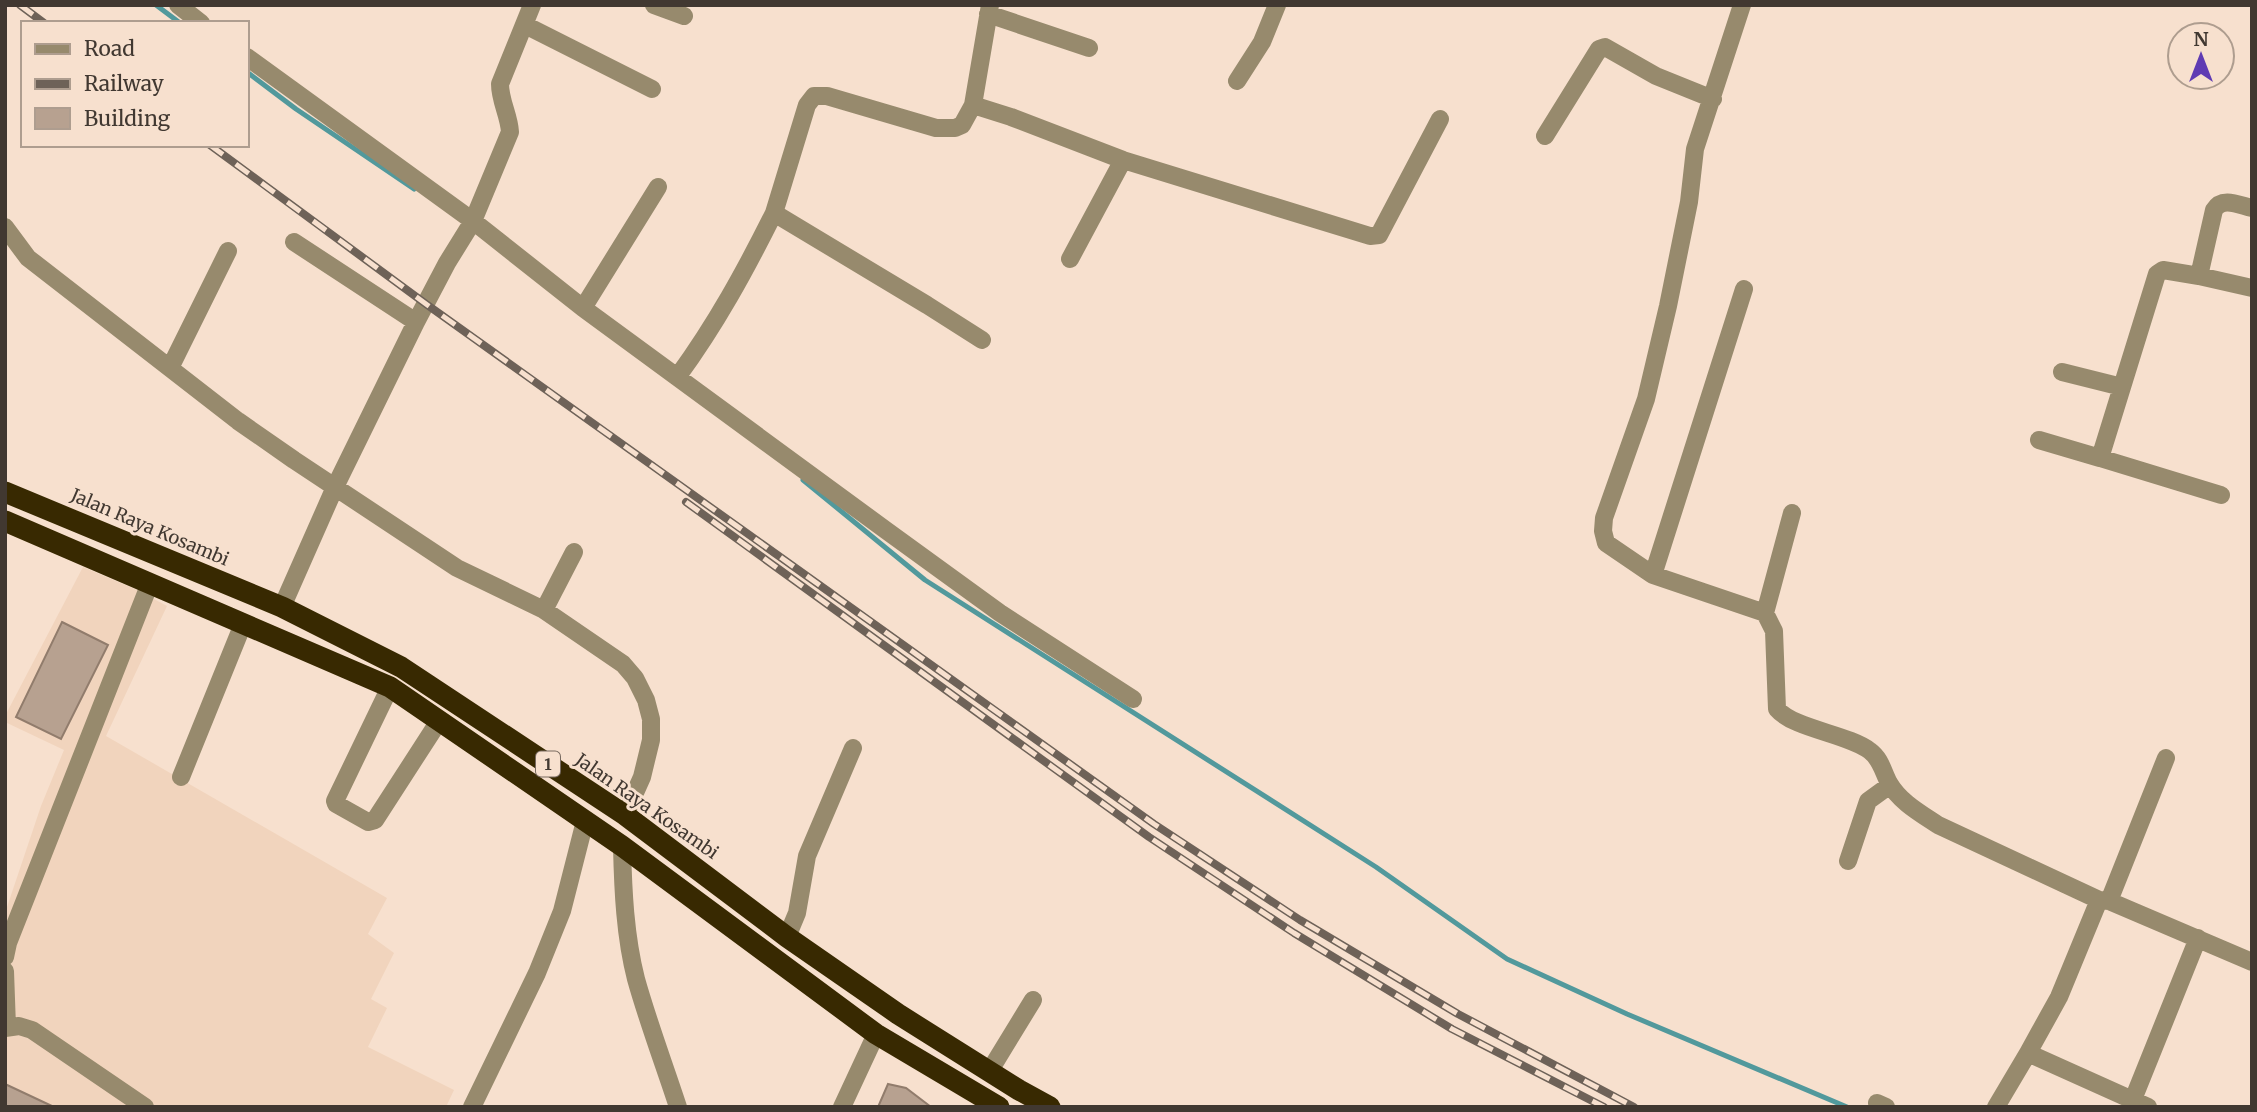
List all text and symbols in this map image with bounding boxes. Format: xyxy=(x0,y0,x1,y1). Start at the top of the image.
legend xyxy=(21,21,248,147)
north arrow xyxy=(2166,21,2236,91)
text: N xyxy=(2193,27,2209,51)
text: Road xyxy=(84,35,135,62)
text: Railway xyxy=(84,70,165,97)
text: Building xyxy=(84,105,171,132)
street label: Jalan Raya Kosambi xyxy=(67,483,233,571)
street label: Jalan Raya Kosambi xyxy=(570,747,723,864)
road number: 1 xyxy=(536,751,560,776)

